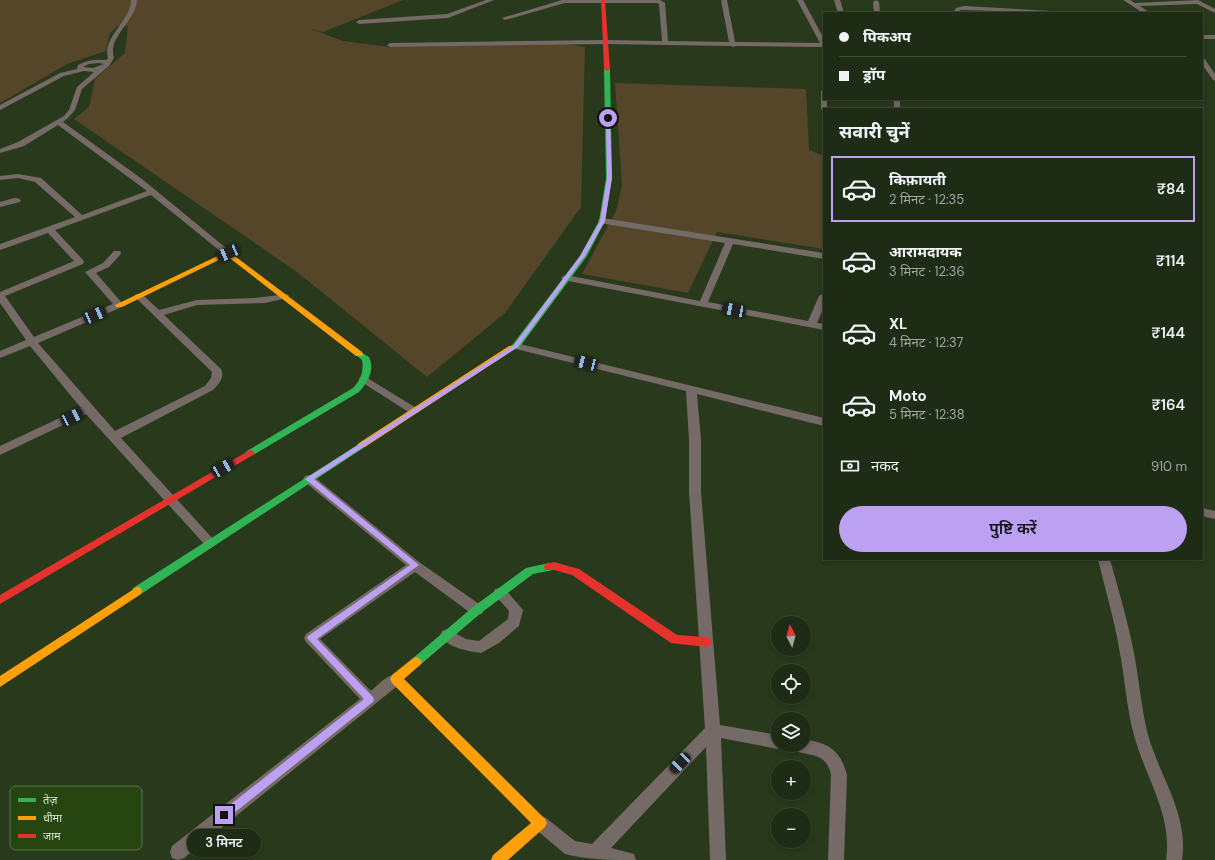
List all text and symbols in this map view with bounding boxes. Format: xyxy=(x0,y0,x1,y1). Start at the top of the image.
text: पिकअप xyxy=(863,27,911,47)
text: ड्रॉप xyxy=(863,65,885,85)
route start xyxy=(599,109,617,127)
text: सवारी चुनें xyxy=(839,120,909,144)
text: किफ़ायती xyxy=(889,170,946,190)
icon: car xyxy=(841,171,877,207)
text: ₹84 xyxy=(1157,179,1185,199)
text: 2 मिनट · 12:35 xyxy=(889,191,964,208)
text: आरामदायक xyxy=(889,242,962,262)
car xyxy=(215,243,241,263)
icon: car xyxy=(841,243,877,279)
text: ₹114 xyxy=(1156,251,1185,271)
text: 3 मिनट · 12:36 xyxy=(889,263,965,280)
car xyxy=(721,302,747,318)
car xyxy=(82,305,108,325)
text: XL xyxy=(889,314,907,334)
icon: car xyxy=(841,315,877,351)
text: ₹144 xyxy=(1151,323,1185,343)
text: 4 मिनट · 12:37 xyxy=(889,334,963,351)
car xyxy=(573,354,599,372)
text: Moto xyxy=(889,386,927,406)
icon: car xyxy=(841,387,877,423)
text: ₹164 xyxy=(1151,395,1185,415)
car xyxy=(59,406,85,428)
text: 5 मिनट · 12:38 xyxy=(889,406,965,423)
icon: cash xyxy=(839,455,861,477)
text: नकद xyxy=(871,456,899,476)
car xyxy=(210,457,236,479)
text: 910 m xyxy=(1151,458,1187,475)
button: पुष्टि करें xyxy=(839,506,1187,552)
north arrow xyxy=(771,616,811,656)
map controls xyxy=(771,616,811,848)
button: locate xyxy=(771,664,811,704)
button: layers xyxy=(771,712,811,752)
car xyxy=(667,750,693,776)
button: + xyxy=(771,760,811,800)
legend xyxy=(10,786,142,850)
text: तेज़ xyxy=(43,793,58,807)
route end xyxy=(215,806,233,824)
button: − xyxy=(771,808,811,848)
text: धीमा xyxy=(43,811,62,825)
text: जाम xyxy=(43,829,61,843)
callout: 3 मिनट xyxy=(187,829,261,857)
text: 3 मिनट xyxy=(205,834,243,851)

